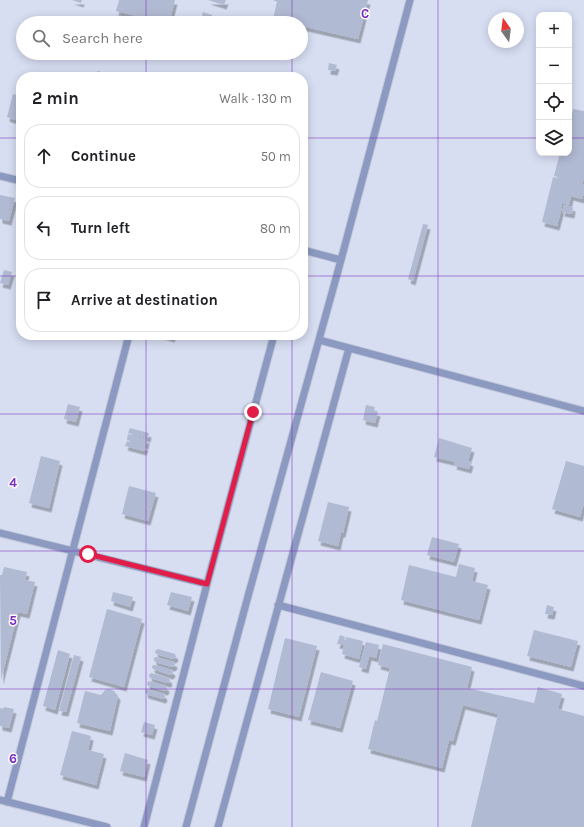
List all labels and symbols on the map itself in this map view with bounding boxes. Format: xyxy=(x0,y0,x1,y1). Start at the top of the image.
text: C xyxy=(361,6,369,21)
north arrow xyxy=(488,12,524,48)
route end xyxy=(244,403,262,421)
text: 4 xyxy=(9,475,17,490)
route start xyxy=(79,545,97,563)
text: 5 xyxy=(9,613,17,628)
text: 6 xyxy=(9,751,17,766)

